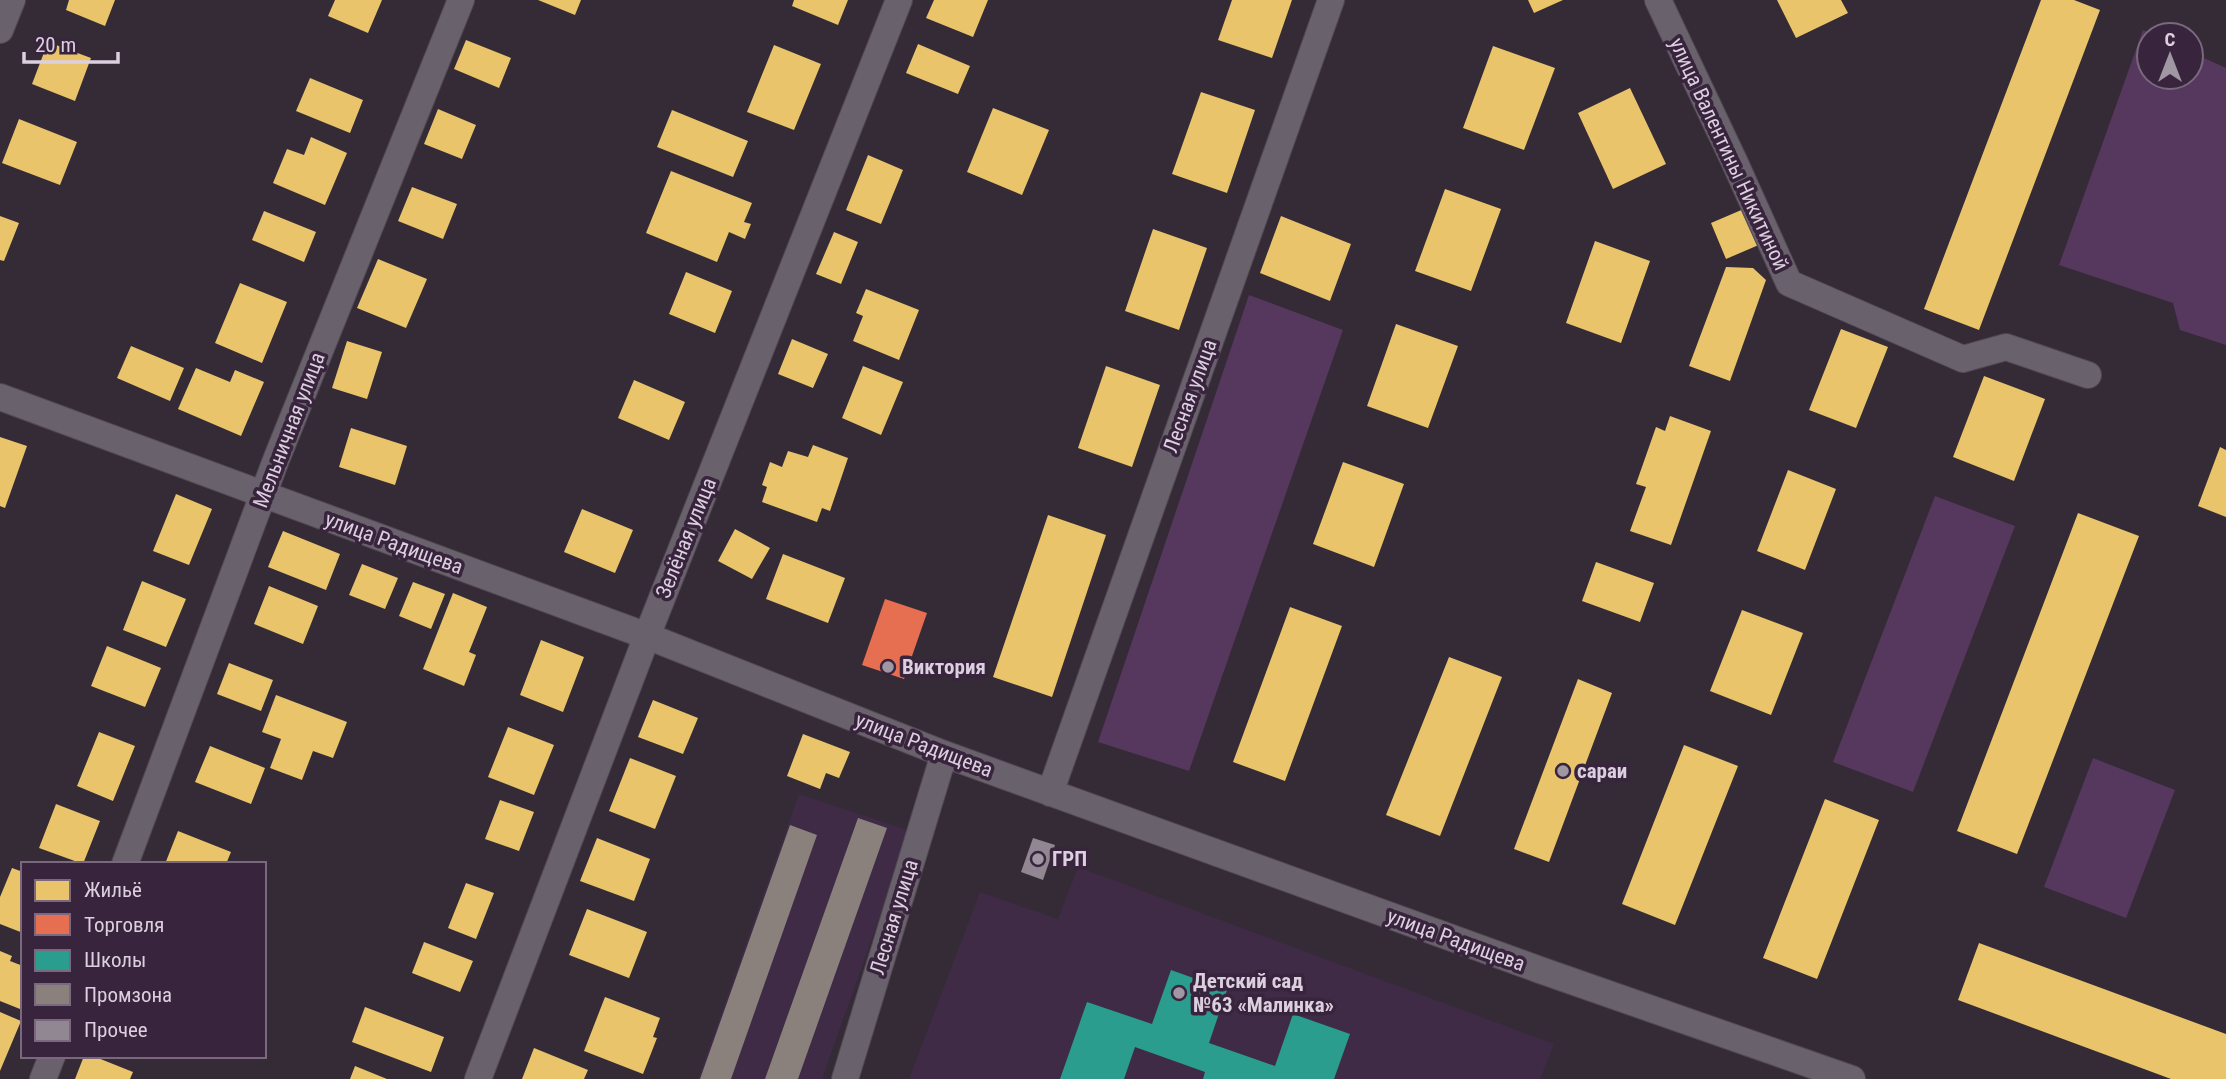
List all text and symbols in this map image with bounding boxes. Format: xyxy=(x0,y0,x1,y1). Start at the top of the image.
scale bar xyxy=(24,21,119,65)
north arrow xyxy=(2135,21,2205,91)
text: С xyxy=(2165,28,2176,51)
text: 20 m xyxy=(35,33,76,57)
street label: улица Валентины Никитиной xyxy=(1664,34,1794,274)
street label: Лесная улица xyxy=(1158,336,1222,456)
street label: Мельничная улица xyxy=(248,349,330,511)
street label: Зелёная улица xyxy=(651,474,721,602)
street label: улица Радищева xyxy=(322,507,466,579)
place label: Виктория xyxy=(902,655,986,679)
marker: Виктория xyxy=(880,659,896,675)
street label: улица Радищева xyxy=(852,708,996,782)
place label: сараи xyxy=(1577,759,1627,783)
marker: сараи xyxy=(1555,763,1571,779)
place label: ГРП xyxy=(1052,847,1087,871)
marker: ГРП xyxy=(1030,851,1046,867)
street label: Лесная улица xyxy=(865,857,923,977)
legend xyxy=(21,862,266,1058)
text: Жильё xyxy=(84,878,142,902)
street label: улица Радищева xyxy=(1384,904,1528,976)
text: Торговля xyxy=(84,913,164,937)
text: Школы xyxy=(84,948,146,972)
place label: Детский сад №63 «Малинка» xyxy=(1193,969,1334,1017)
text: Промзона xyxy=(84,983,172,1007)
marker: Детский сад №63 «Малинка» xyxy=(1171,985,1187,1001)
text: Прочее xyxy=(84,1018,148,1042)

